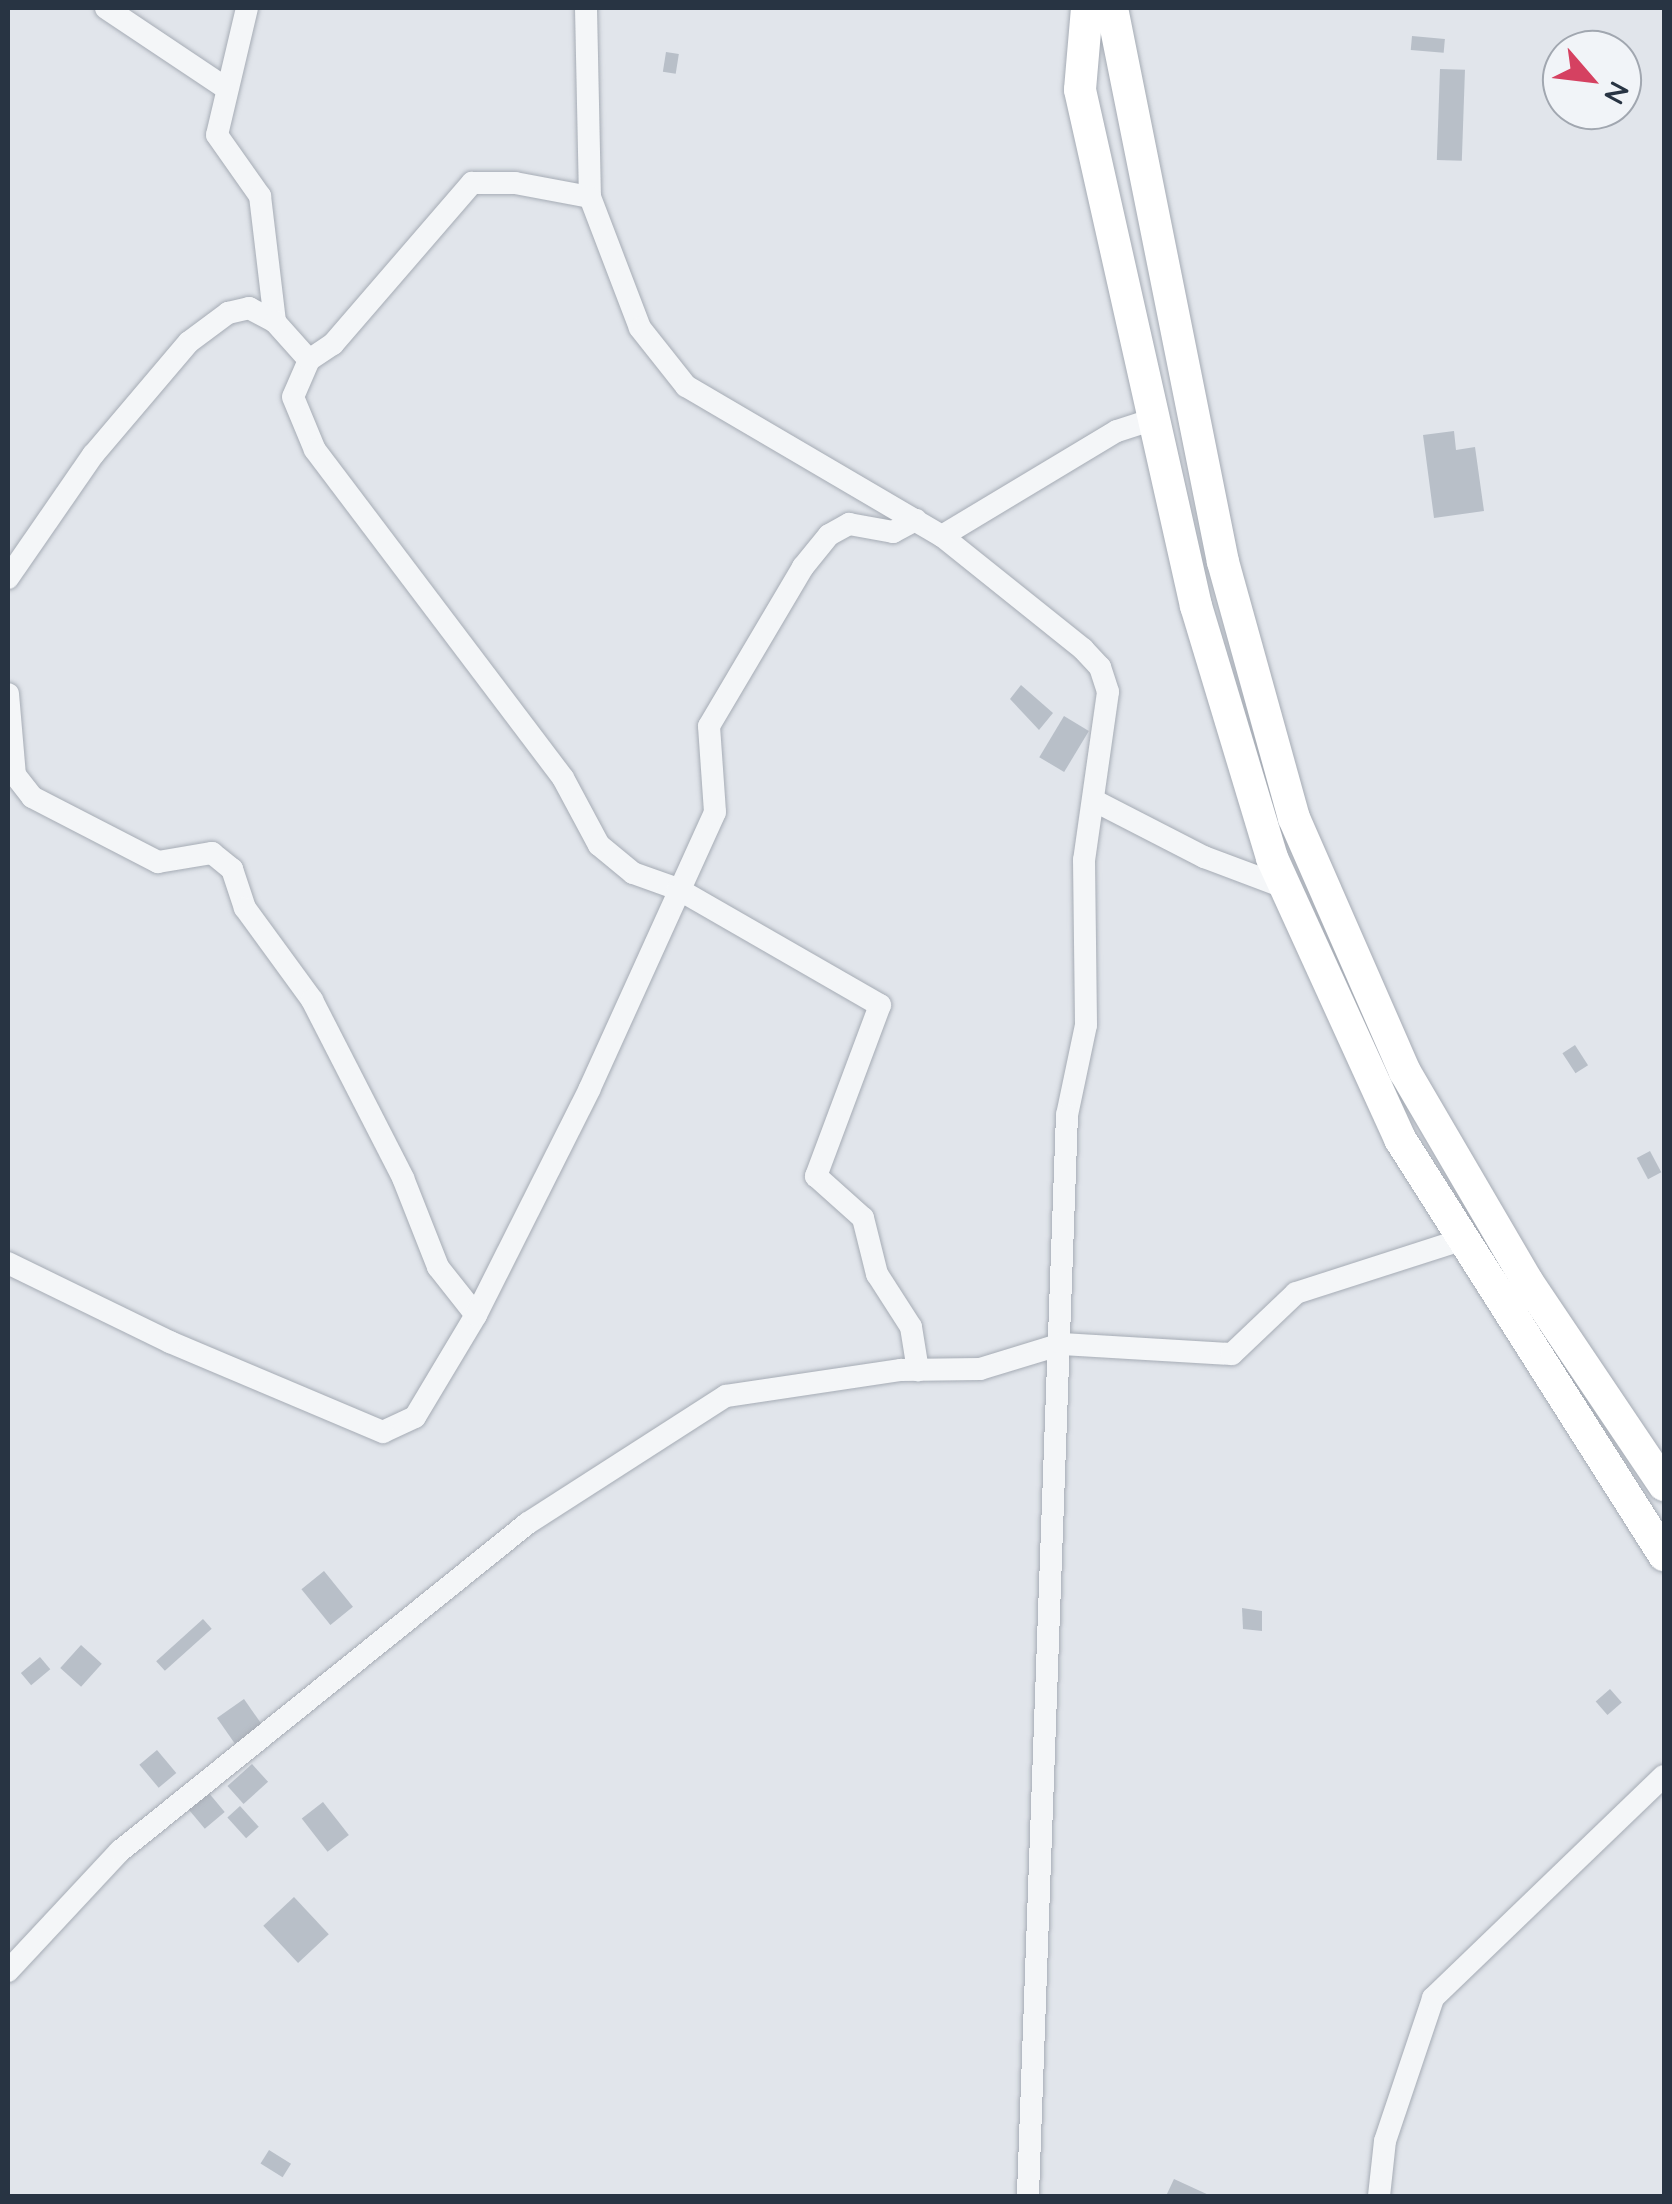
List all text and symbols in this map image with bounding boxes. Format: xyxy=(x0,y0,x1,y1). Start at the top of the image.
north arrow xyxy=(1542,30,1642,130)
text: N xyxy=(1597,76,1637,111)

